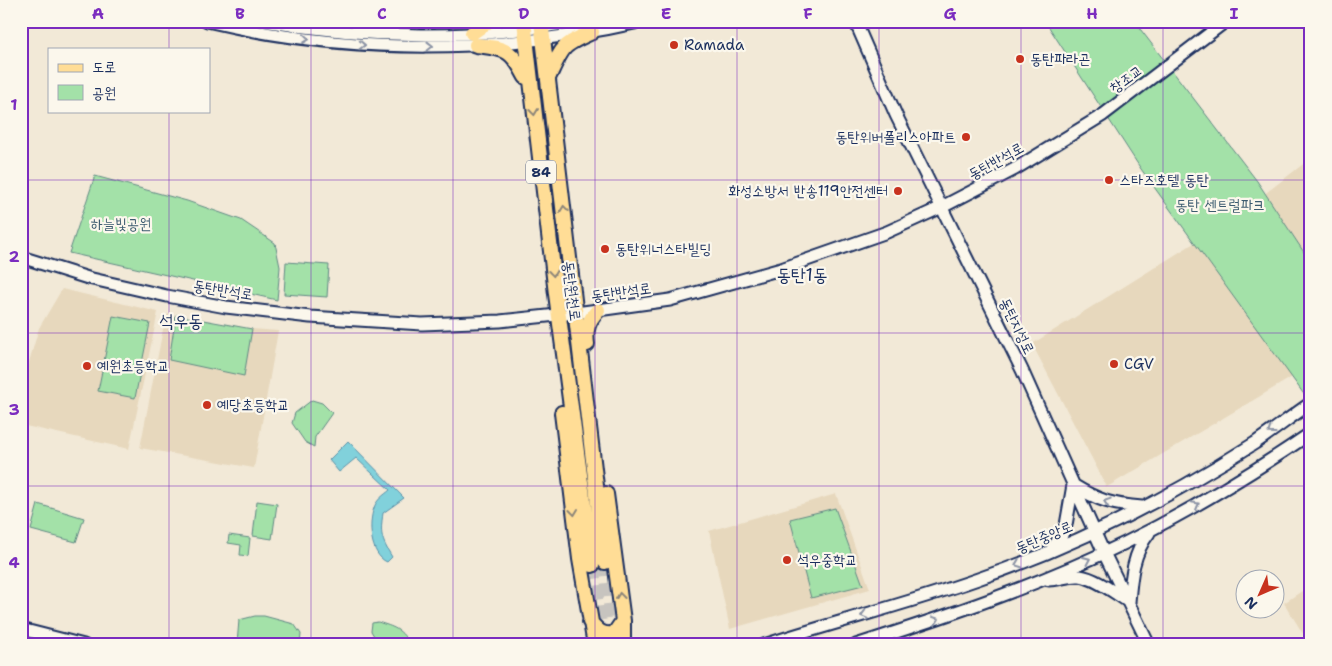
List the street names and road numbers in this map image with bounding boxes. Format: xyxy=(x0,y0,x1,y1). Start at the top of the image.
street label: 창조교 xyxy=(1105,60,1147,98)
street label: 동탄반석로 xyxy=(965,138,1027,184)
road number: 84 xyxy=(526,160,556,183)
street label: 동탄원천로 xyxy=(558,260,586,322)
street label: 동탄반석로 xyxy=(192,275,254,305)
street label: 동탄반석로 xyxy=(590,278,652,306)
street label: 동탄지성로 xyxy=(995,294,1039,358)
street label: 동탄중앙로 xyxy=(1012,516,1076,558)

